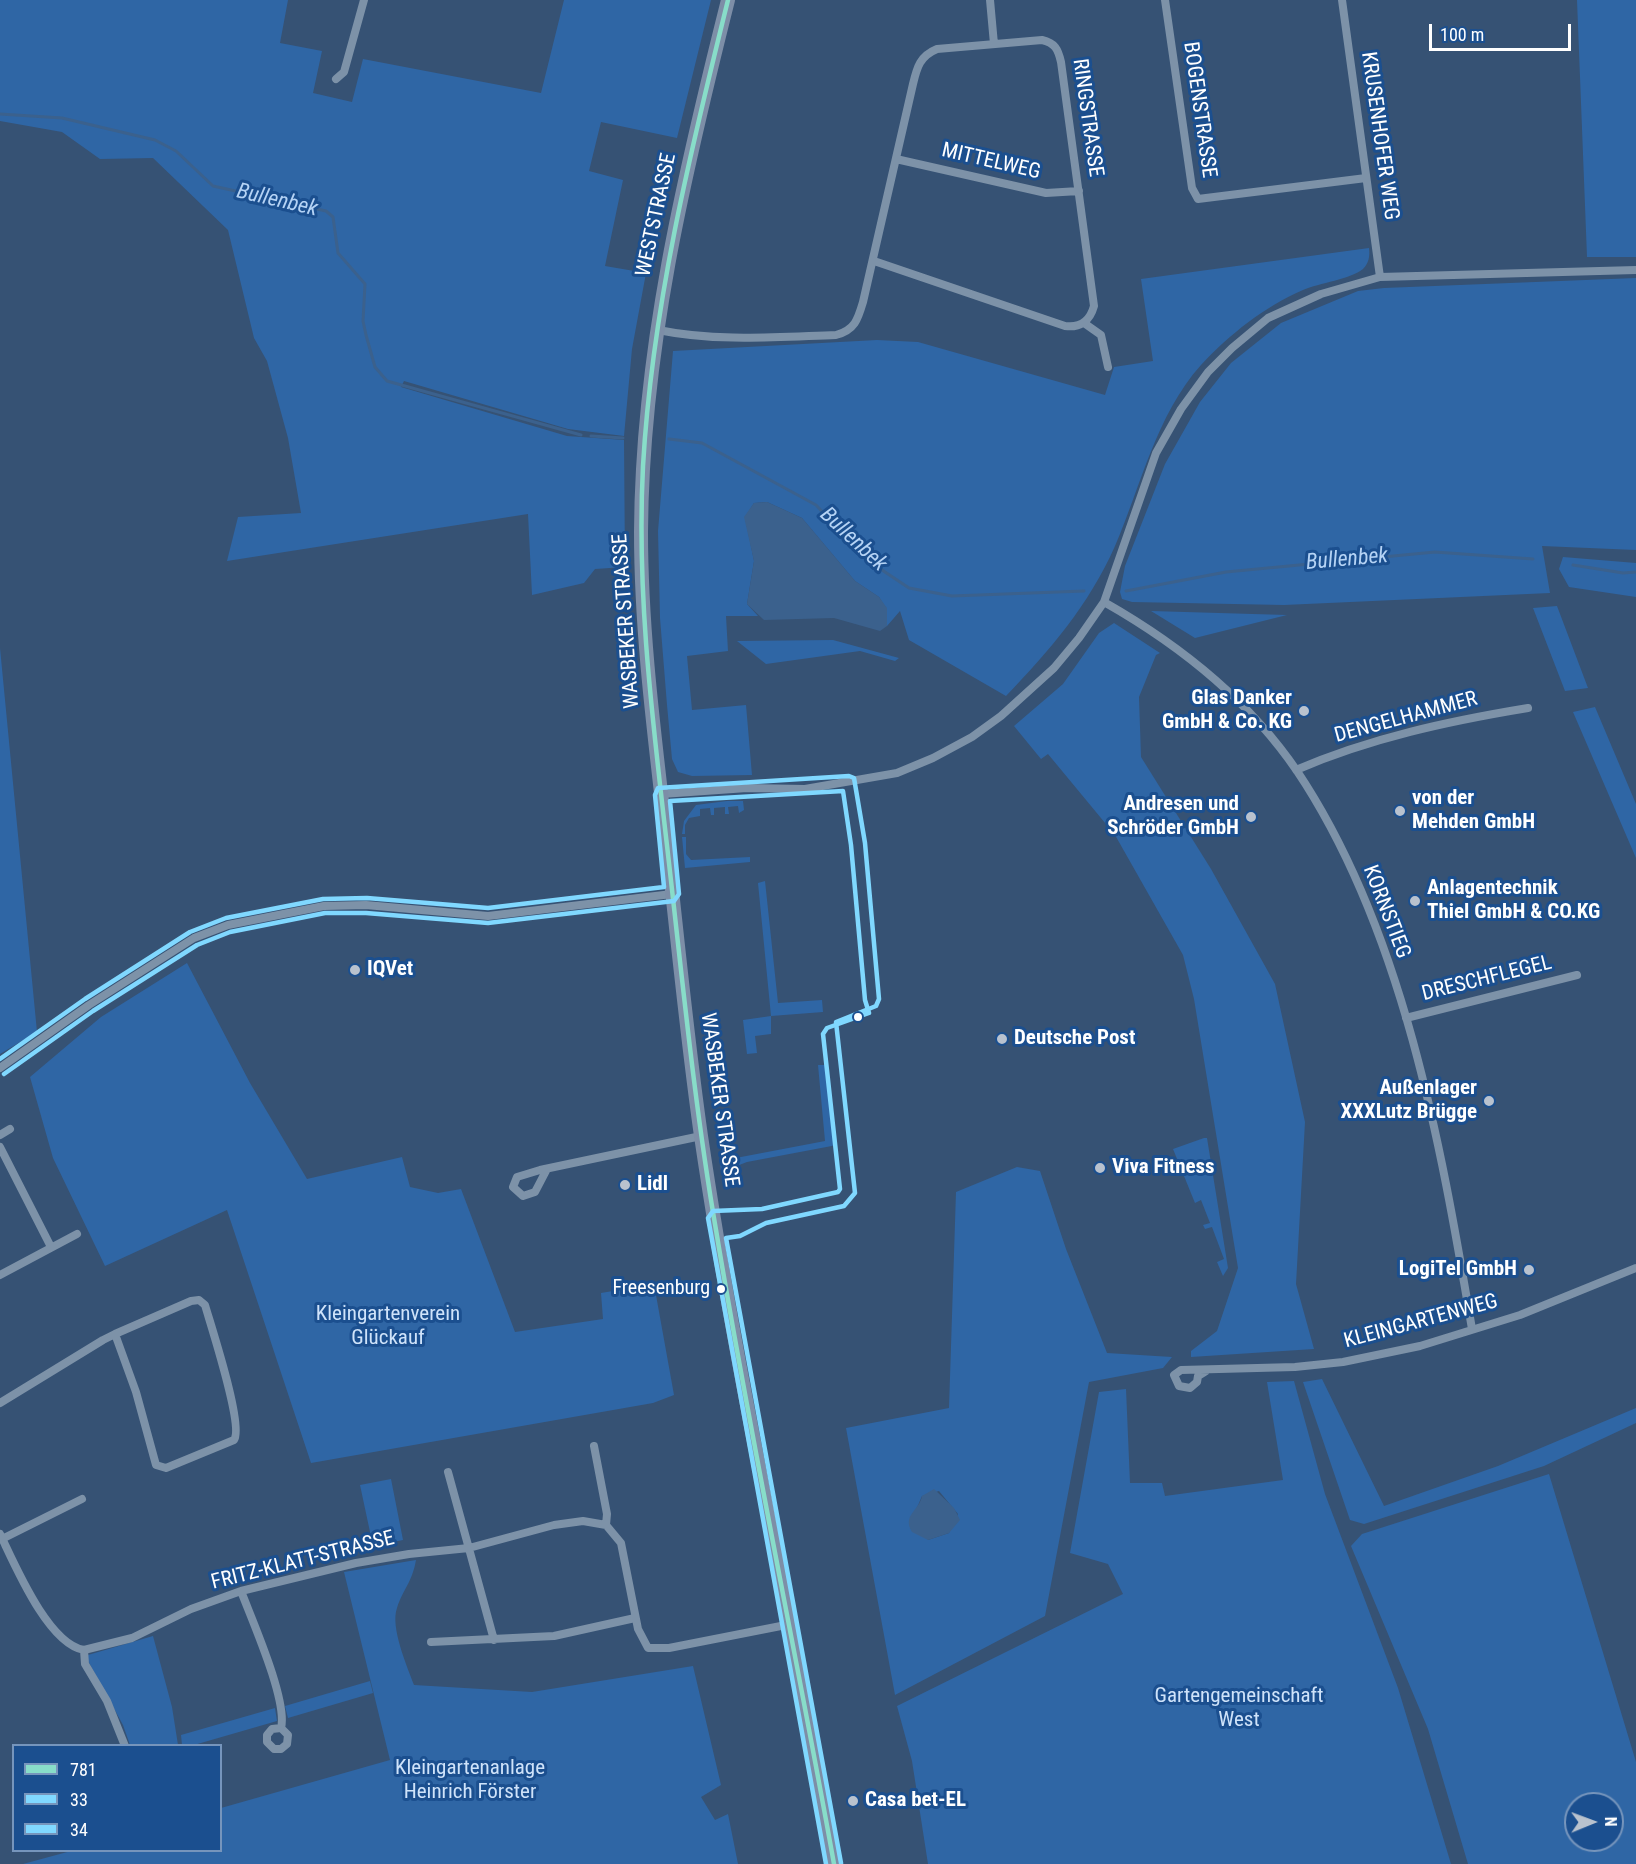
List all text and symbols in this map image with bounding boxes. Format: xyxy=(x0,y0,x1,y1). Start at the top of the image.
scale bar xyxy=(1432,12,1574,50)
text: 100 m xyxy=(1440,24,1484,45)
street label: BOGENSTRASSE xyxy=(1177,40,1221,180)
street label: KRUSENHOFER WEG xyxy=(1355,50,1403,222)
street label: RINGSTRASSE xyxy=(1066,57,1108,179)
street label: MITTELWEG xyxy=(939,138,1043,186)
street label: WESTSTRASSE xyxy=(632,151,682,279)
water label: Bullenbek xyxy=(234,179,320,223)
water label: Bullenbek xyxy=(814,502,892,578)
street label: WASBEKER STRASSE xyxy=(608,533,646,709)
water label: Bullenbek xyxy=(1305,543,1389,577)
place label: Glas Danker GmbH & Co. KG xyxy=(1162,686,1292,736)
street label: DENGELHAMMER xyxy=(1332,687,1480,749)
marker: Glas Danker GmbH & Co. KG xyxy=(1297,704,1311,718)
place label: von der Mehden GmbH xyxy=(1412,786,1535,836)
place label: Andresen und Schröder GmbH xyxy=(1107,792,1239,842)
marker: von der Mehden GmbH xyxy=(1393,804,1407,818)
marker: Andresen und Schröder GmbH xyxy=(1244,810,1258,824)
street label: KORNSTIEG xyxy=(1357,862,1415,962)
place label: Anlagentechnik Thiel GmbH & CO.KG xyxy=(1427,876,1600,926)
marker: Anlagentechnik Thiel GmbH & CO.KG xyxy=(1408,894,1422,908)
street label: DRESCHFLEGEL xyxy=(1420,951,1554,1007)
place label: IQVet xyxy=(367,957,413,983)
marker: IQVet xyxy=(348,963,362,977)
street label: WASBEKER STRASSE xyxy=(694,1011,744,1189)
unlabelled marker xyxy=(852,1011,864,1023)
place label: Deutsche Post xyxy=(1014,1026,1135,1052)
marker: Deutsche Post xyxy=(995,1032,1009,1046)
place label: Außenlager XXXLutz Brügge xyxy=(1340,1076,1477,1126)
marker: Außenlager XXXLutz Brügge xyxy=(1482,1094,1496,1108)
place label: Viva Fitness xyxy=(1112,1155,1215,1181)
marker: Viva Fitness xyxy=(1093,1161,1107,1175)
place label: Lidl xyxy=(637,1172,668,1198)
marker: Lidl xyxy=(618,1178,632,1192)
place label: LogiTel GmbH xyxy=(1399,1257,1517,1283)
marker: LogiTel GmbH xyxy=(1522,1263,1536,1277)
place label: Freesenburg xyxy=(612,1277,710,1301)
marker: Freesenburg xyxy=(715,1283,727,1295)
street label: KLEINGARTENWEG xyxy=(1341,1289,1501,1355)
park label: Kleingartenverein Glückauf xyxy=(316,1302,460,1352)
street label: FRITZ-KLATT-STRASSE xyxy=(209,1526,397,1596)
park label: Gartengemeinschaft West xyxy=(1155,1684,1323,1734)
legend xyxy=(12,1744,222,1852)
park label: Kleingartenanlage Heinrich Förster xyxy=(395,1756,545,1806)
text: 781 xyxy=(70,1759,97,1780)
place label: Casa bet-EL xyxy=(865,1788,966,1814)
text: 33 xyxy=(70,1789,88,1810)
north arrow xyxy=(1564,1792,1624,1852)
marker: Casa bet-EL xyxy=(846,1794,860,1808)
text: N xyxy=(1601,1817,1620,1827)
text: 34 xyxy=(70,1819,88,1840)

